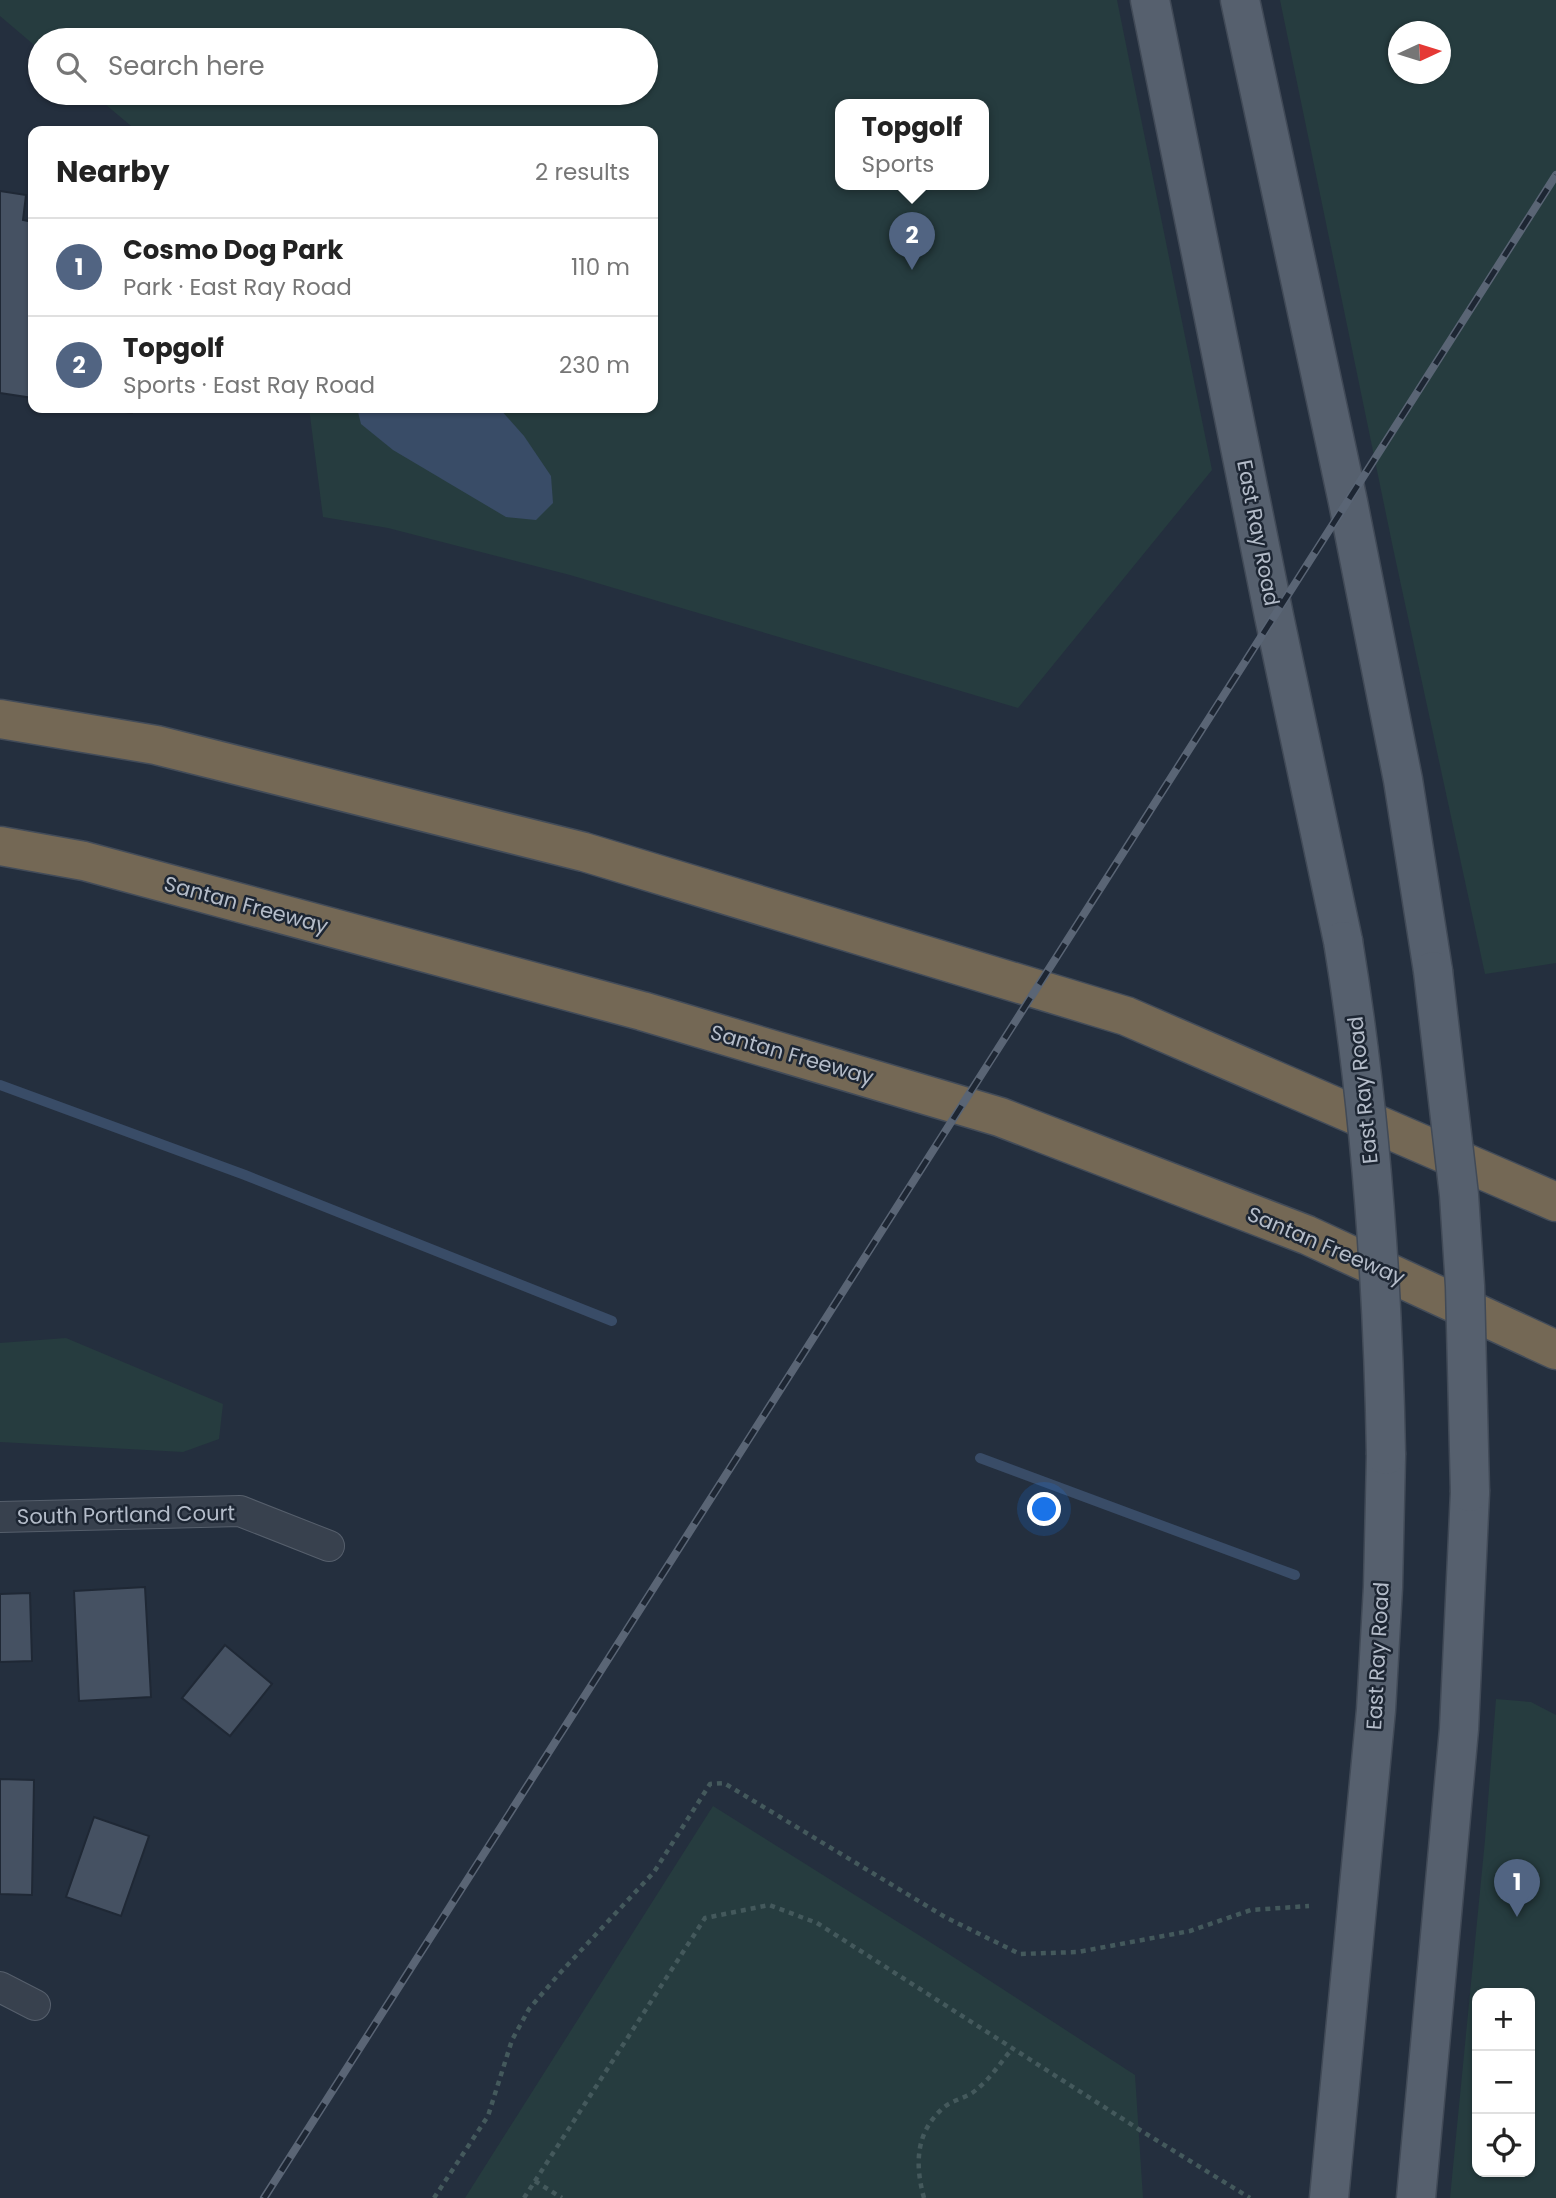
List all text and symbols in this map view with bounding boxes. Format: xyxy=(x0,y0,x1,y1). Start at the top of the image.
north arrow xyxy=(1388,21,1451,84)
search box xyxy=(28,28,658,105)
icon: search xyxy=(52,48,90,86)
text: Search here xyxy=(108,48,265,84)
popup xyxy=(835,99,989,190)
text: Topgolf xyxy=(862,109,962,145)
text: Sports xyxy=(862,148,934,180)
text: Nearby xyxy=(56,150,170,193)
text: 2 results xyxy=(535,156,630,188)
pin: 2 xyxy=(889,212,935,270)
text: Cosmo Dog Park xyxy=(123,232,343,268)
text: 1 xyxy=(75,251,83,283)
text: 110 m xyxy=(571,251,630,283)
text: Park · East Ray Road xyxy=(123,271,352,303)
text: Topgolf xyxy=(123,330,224,366)
text: 2 xyxy=(72,349,86,381)
text: 230 m xyxy=(559,349,630,381)
text: Sports · East Ray Road xyxy=(123,369,375,401)
street label: East Ray Road xyxy=(1230,457,1287,608)
street label: Santan Freeway xyxy=(161,869,331,940)
street label: East Ray Road xyxy=(1340,1015,1385,1165)
street label: Santan Freeway xyxy=(707,1017,877,1092)
street label: Santan Freeway xyxy=(1243,1199,1410,1292)
your location xyxy=(1027,1492,1061,1526)
street label: South Portland Court xyxy=(17,1498,235,1531)
street label: East Ray Road xyxy=(1359,1581,1396,1731)
pin: 1 xyxy=(1494,1859,1540,1917)
map controls xyxy=(1472,1988,1535,2177)
button: + xyxy=(1472,1988,1535,2051)
button: − xyxy=(1472,2051,1535,2114)
button: locate xyxy=(1472,2114,1535,2177)

